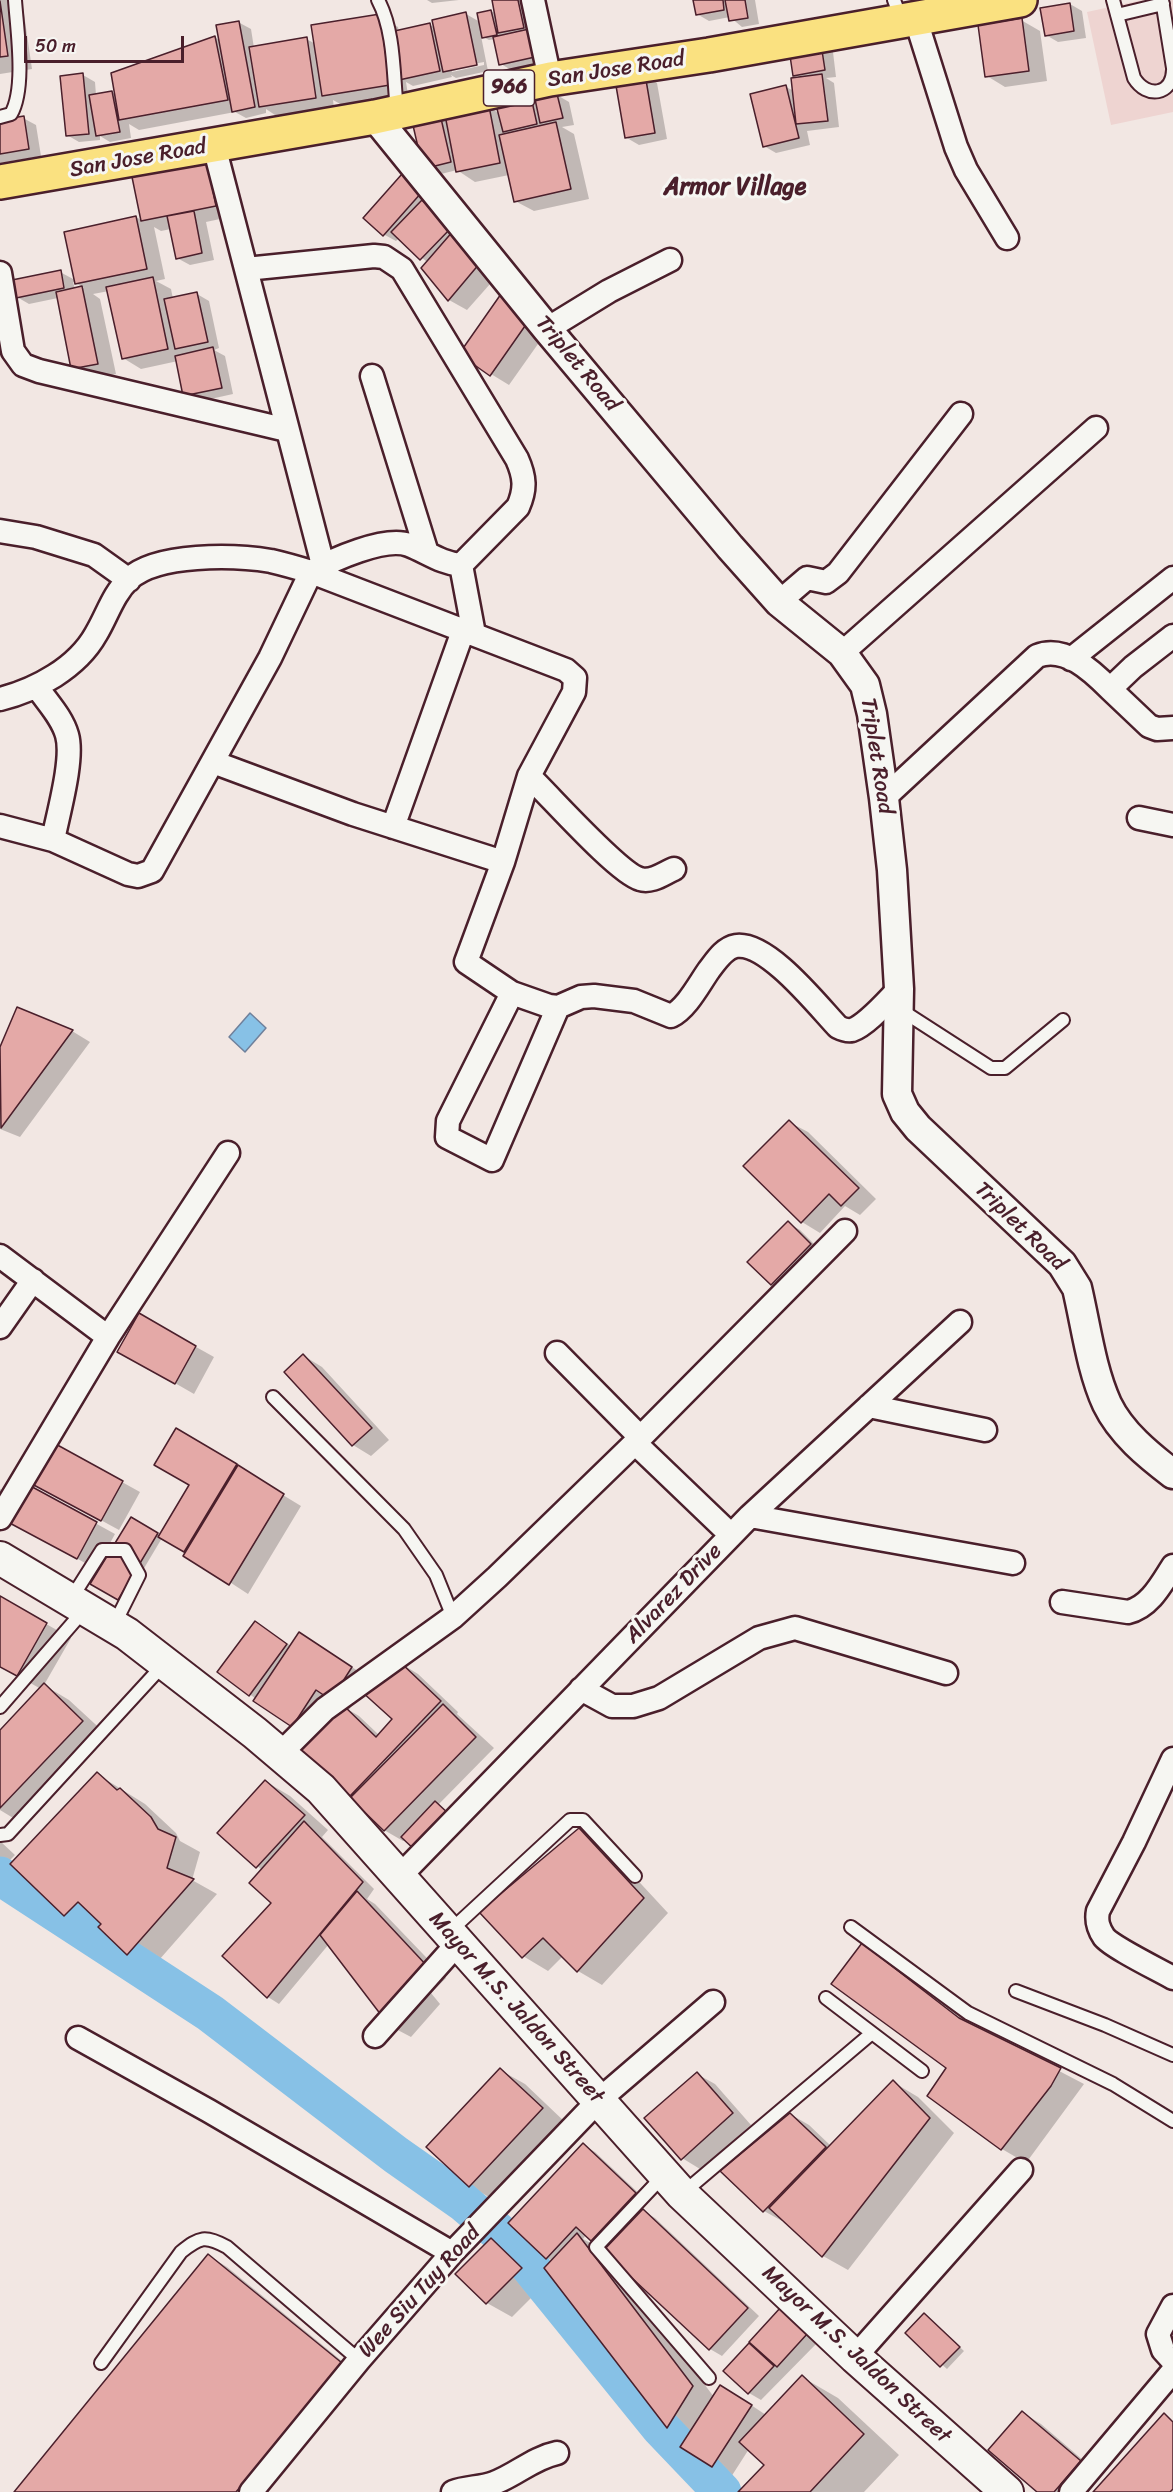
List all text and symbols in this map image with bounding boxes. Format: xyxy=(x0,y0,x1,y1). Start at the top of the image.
scale bar xyxy=(27,24,188,62)
text: 50 m xyxy=(35,30,76,62)
street label: San Jose Road xyxy=(546,46,686,94)
road number: 966 xyxy=(484,70,534,106)
street label: San Jose Road xyxy=(68,134,208,184)
district label: Armor Village xyxy=(664,174,806,202)
street label: Triplet Road xyxy=(529,311,625,417)
street label: Triplet Road xyxy=(854,696,898,816)
street label: Triplet Road xyxy=(969,1177,1071,1277)
street label: Alvarez Drive xyxy=(620,1539,728,1649)
street label: Mayor M.S. Jaldon Street xyxy=(423,1907,609,2109)
street label: Wee Siu Tuy Road xyxy=(354,2220,486,2364)
street label: Mayor M.S. Jaldon Street xyxy=(756,2260,956,2450)

